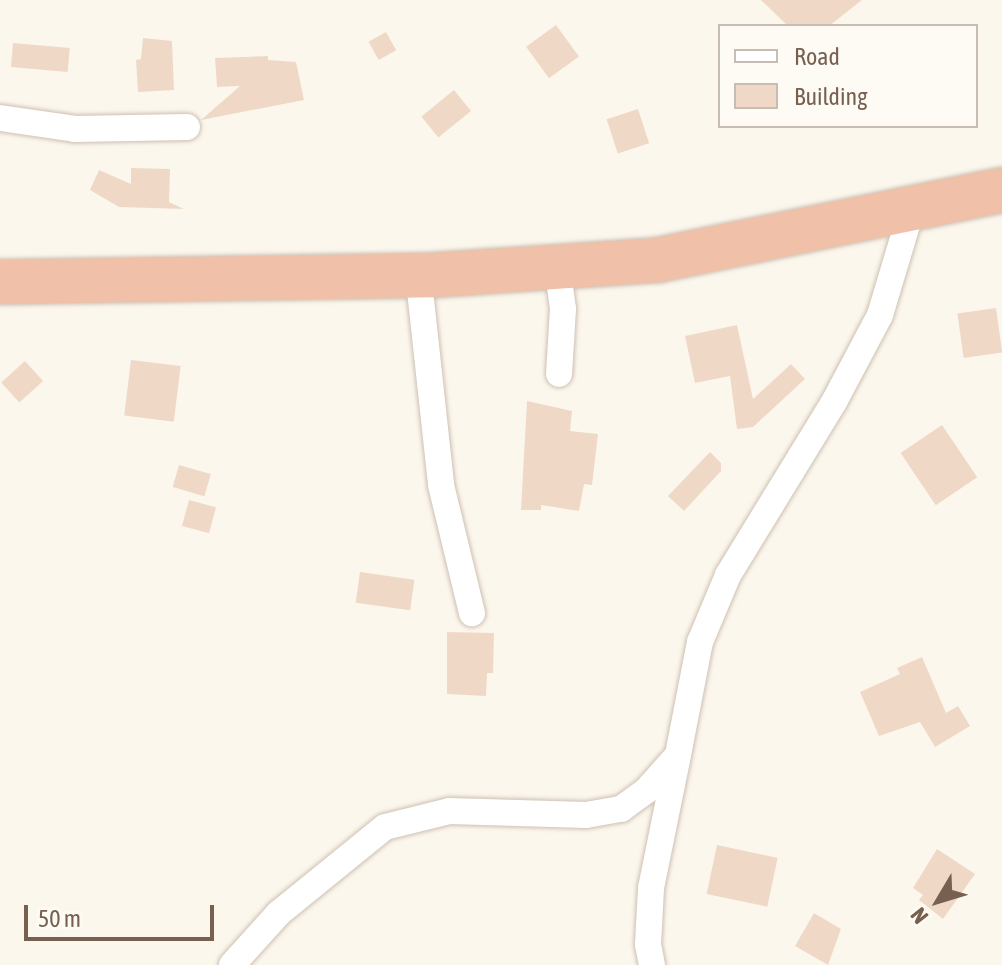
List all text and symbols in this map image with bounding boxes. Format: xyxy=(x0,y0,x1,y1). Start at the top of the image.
legend xyxy=(718,24,978,128)
text: Road xyxy=(794,43,840,70)
text: Building xyxy=(794,83,867,110)
north arrow xyxy=(898,861,978,941)
scale bar xyxy=(28,889,218,939)
text: N xyxy=(905,903,933,929)
text: 50 m xyxy=(38,905,81,932)

